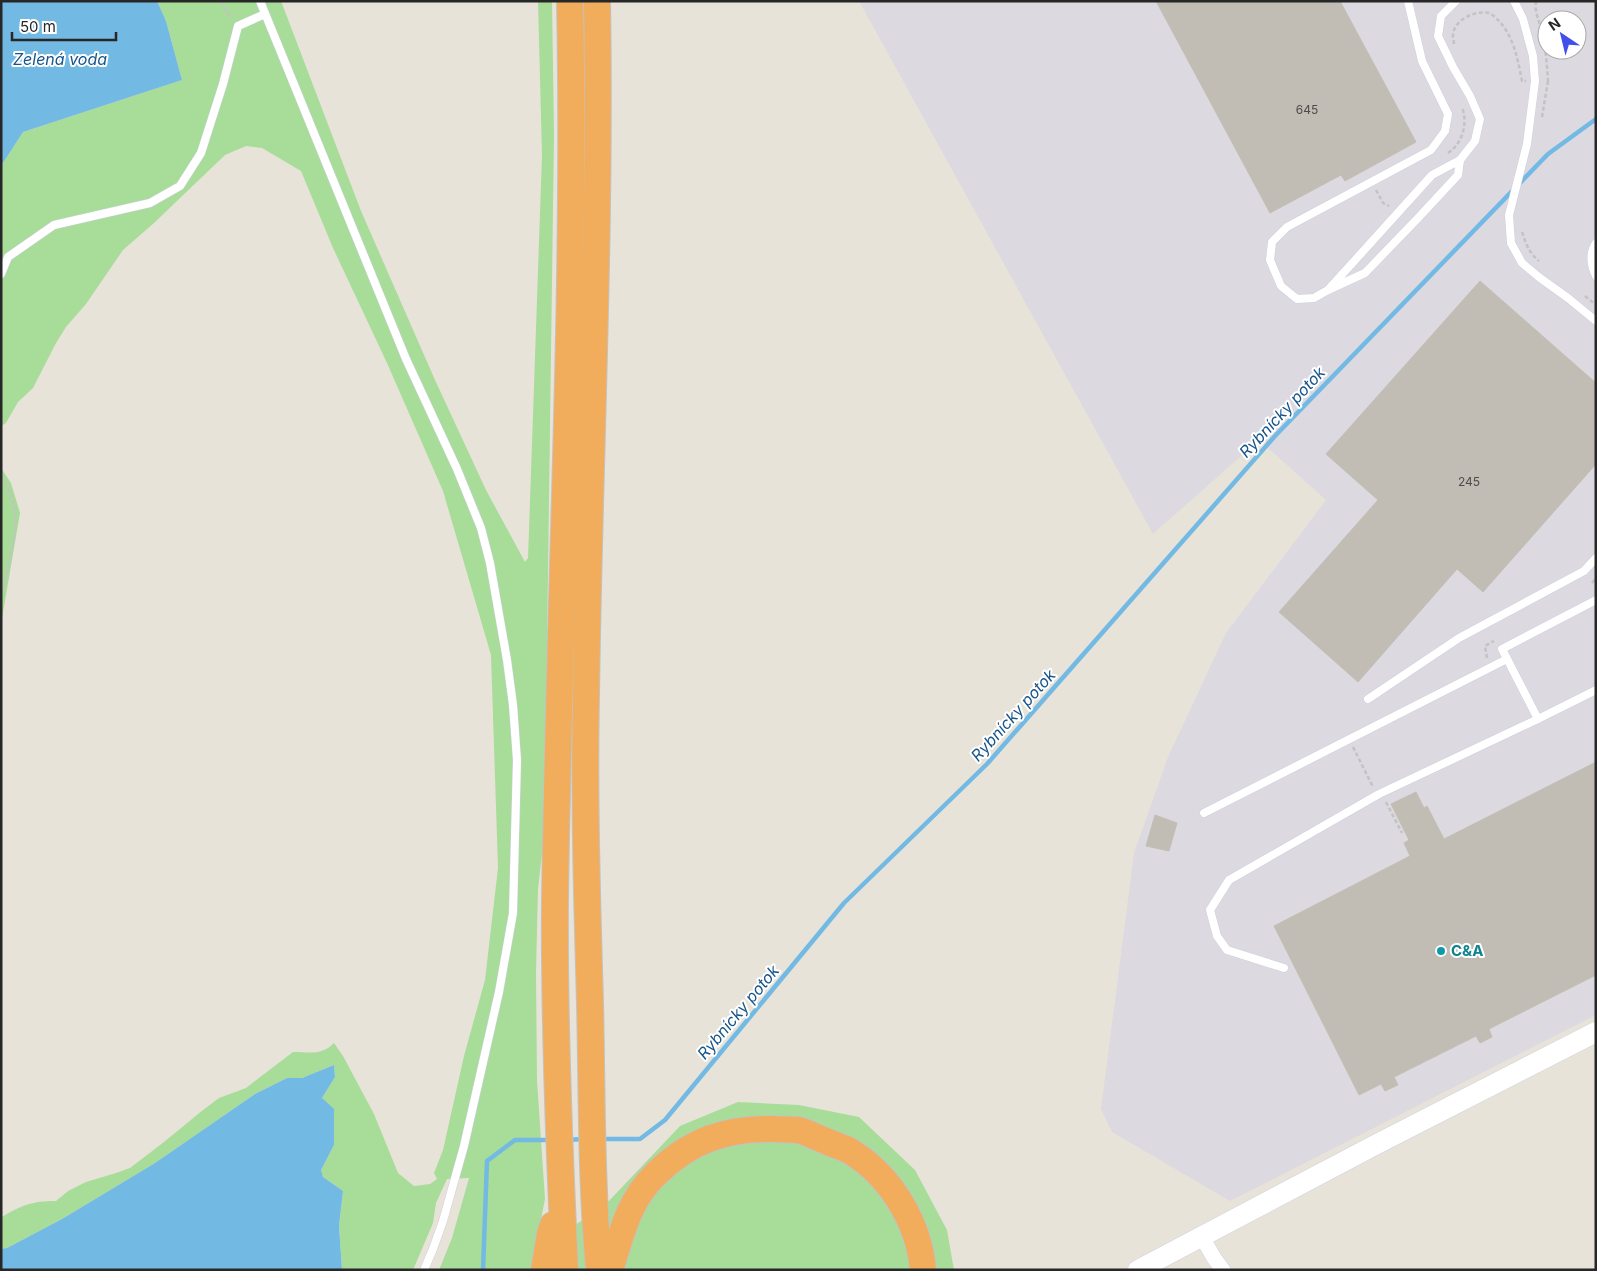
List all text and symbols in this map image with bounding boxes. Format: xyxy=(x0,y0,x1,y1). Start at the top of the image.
scale bar xyxy=(12,10,116,42)
north arrow xyxy=(1537,10,1587,60)
text: N xyxy=(1545,14,1564,34)
text: 50 m xyxy=(20,17,56,36)
water label: Zelená voda xyxy=(13,49,107,69)
house number: 645 xyxy=(1296,102,1318,117)
water label: Rybnícky potok xyxy=(1235,362,1329,462)
house number: 245 xyxy=(1458,474,1480,489)
water label: Rybnícky potok xyxy=(966,665,1060,765)
place label: C&A xyxy=(1451,941,1483,960)
marker: C&A xyxy=(1435,945,1447,957)
water label: Rybnícky potok xyxy=(693,961,783,1063)

